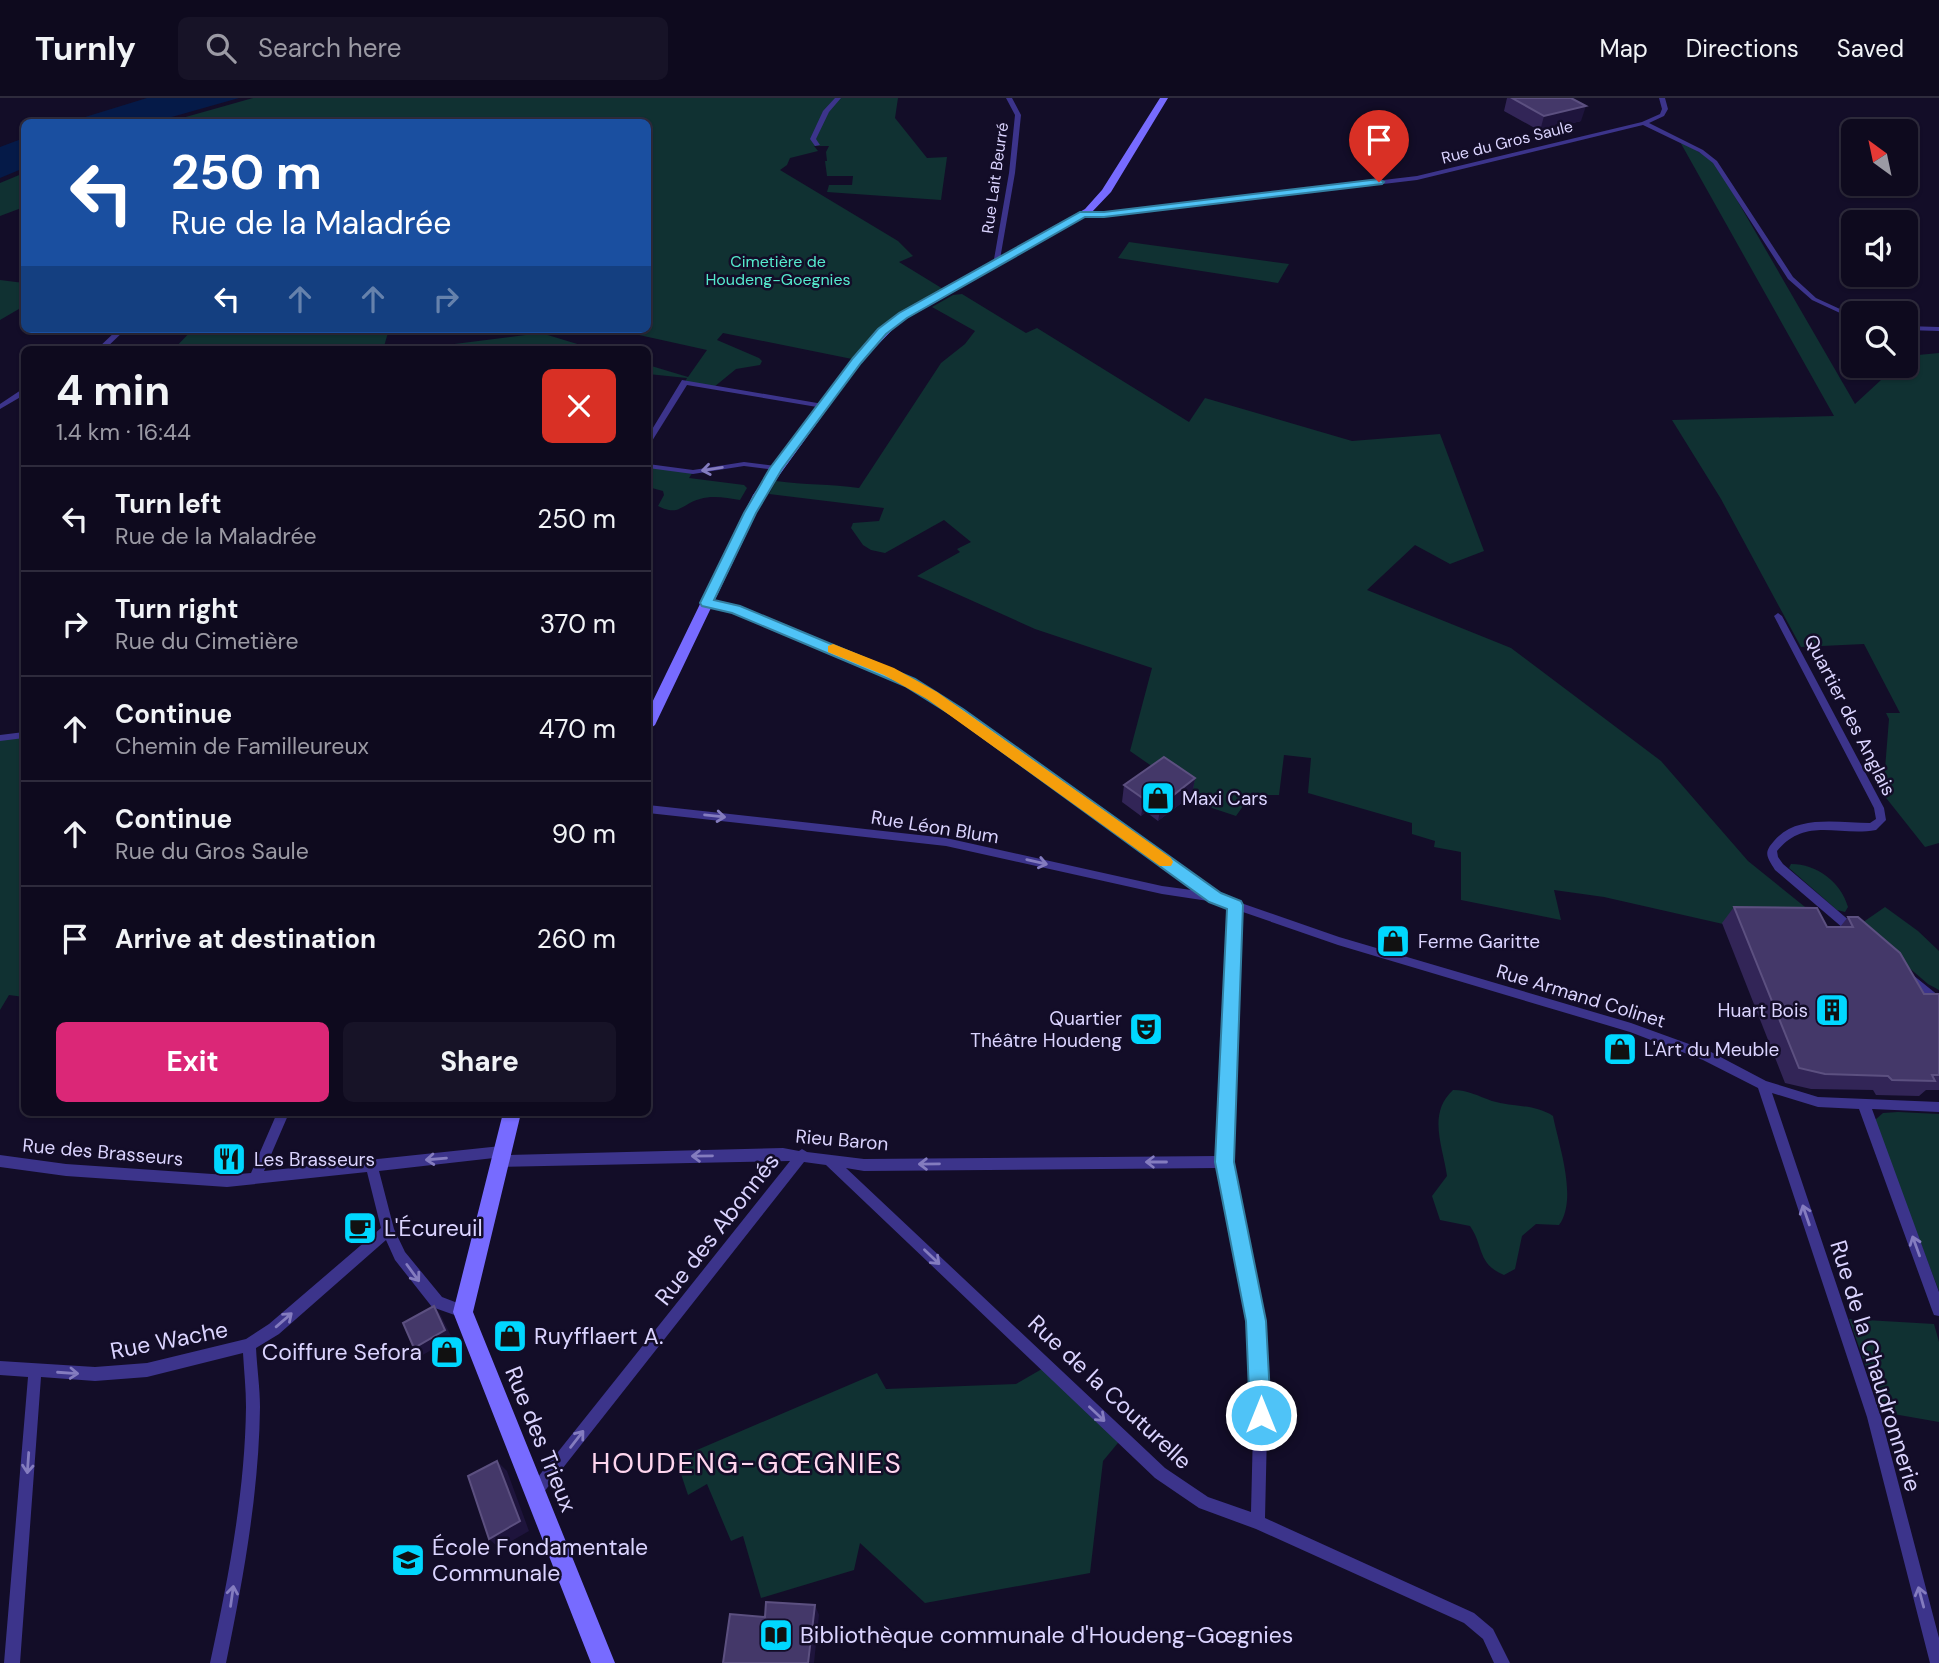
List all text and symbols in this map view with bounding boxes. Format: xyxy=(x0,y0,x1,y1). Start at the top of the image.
search box xyxy=(178,17,668,80)
text: Turnly xyxy=(35,27,136,70)
icon: search xyxy=(202,29,240,67)
text: Search here xyxy=(258,31,401,65)
text: Map xyxy=(1600,33,1648,64)
text: Directions xyxy=(1686,33,1799,64)
text: Saved xyxy=(1837,33,1904,64)
pin xyxy=(1349,110,1409,182)
street label: Rue du Gros Saule xyxy=(1439,116,1575,168)
north arrow xyxy=(1841,119,1918,196)
map controls xyxy=(1841,119,1918,378)
street label: Rue Lait Beurré xyxy=(977,121,1013,235)
icon: arrive xyxy=(1360,121,1398,159)
text: 250 m xyxy=(171,140,322,204)
icon: left xyxy=(56,147,147,238)
text: Rue de la Maladrée xyxy=(171,202,451,244)
button: sound xyxy=(1841,210,1918,287)
park label: Cimetière de Houdeng-Goegnies xyxy=(705,251,851,290)
icon: left xyxy=(208,280,246,318)
icon: ahead xyxy=(281,280,319,318)
icon: ahead xyxy=(354,280,392,318)
icon: right xyxy=(427,280,465,318)
button: search xyxy=(1841,301,1918,378)
text: 4 min xyxy=(56,363,170,418)
button: close xyxy=(542,369,616,443)
text: 1.4 km · 16:44 xyxy=(56,417,191,447)
one-way arrow xyxy=(701,463,724,476)
text: Turn left xyxy=(115,487,222,521)
icon: left xyxy=(56,500,94,538)
text: 250 m xyxy=(537,502,616,536)
text: Rue de la Maladrée xyxy=(115,521,317,551)
text: Turn right xyxy=(115,592,239,626)
icon: right xyxy=(56,605,94,643)
text: 370 m xyxy=(540,607,616,641)
text: Rue du Cimetière xyxy=(115,626,299,656)
street label: Quartier des Anglais xyxy=(1798,630,1902,800)
text: Continue xyxy=(115,697,232,731)
icon: ahead xyxy=(56,710,94,748)
text: 470 m xyxy=(539,712,616,746)
text: Chemin de Familleureux xyxy=(115,731,369,761)
shop icon: Maxi Cars xyxy=(1139,779,1177,817)
place label: Maxi Cars xyxy=(1182,786,1268,811)
text: Continue xyxy=(115,802,232,836)
street label: Rue Léon Blum xyxy=(869,805,1001,849)
one-way arrow xyxy=(704,810,726,823)
icon: ahead xyxy=(56,815,94,853)
text: 90 m xyxy=(552,817,616,851)
text: Rue du Gros Saule xyxy=(115,836,309,866)
one-way arrow xyxy=(1025,856,1048,870)
icon: arrive xyxy=(56,920,94,958)
text: Arrive at destination xyxy=(115,922,376,956)
text: 260 m xyxy=(537,922,616,956)
shop icon: Ferme Garitte xyxy=(1374,922,1412,960)
place label: Ferme Garitte xyxy=(1418,929,1540,954)
street label: Rue Armand Colinet xyxy=(1494,958,1668,1034)
building icon: Huart Bois xyxy=(1813,991,1851,1029)
place label: Huart Bois xyxy=(1717,998,1808,1023)
place label: Quartier Théâtre Houdeng xyxy=(970,1006,1122,1053)
theatre icon: Quartier Théâtre Houdeng xyxy=(1127,1010,1165,1048)
button: Exit xyxy=(56,1022,329,1102)
button: Share xyxy=(343,1022,616,1102)
shop icon: L'Art du Meuble xyxy=(1601,1030,1639,1068)
place label: L'Art du Meuble xyxy=(1644,1037,1779,1062)
street label: Rieu Baron xyxy=(794,1123,890,1157)
street label: Rue des Brasseurs xyxy=(21,1133,185,1171)
restaurant icon: Les Brasseurs xyxy=(210,1140,248,1178)
place label: Les Brasseurs xyxy=(254,1147,375,1172)
street label: Rue des Abonnés xyxy=(648,1147,786,1311)
one-way arrow xyxy=(691,1149,714,1163)
one-way arrow xyxy=(425,1152,447,1165)
one-way arrow xyxy=(1145,1155,1168,1169)
one-way arrow xyxy=(917,1157,940,1171)
one-way arrow xyxy=(1799,1204,1812,1226)
cafe icon: L'Écureuil xyxy=(341,1209,379,1247)
place label: L'Écureuil xyxy=(384,1213,483,1243)
one-way arrow xyxy=(1909,1235,1921,1257)
street label: Rue de la Chaudronnerie xyxy=(1823,1237,1929,1495)
one-way arrow xyxy=(923,1249,940,1266)
one-way arrow xyxy=(406,1263,420,1282)
street label: Rue de la Couturelle xyxy=(1022,1308,1198,1476)
one-way arrow xyxy=(275,1312,293,1328)
street label: Rue Wache xyxy=(108,1314,230,1366)
shop icon: Ruyfflaert A. xyxy=(491,1317,529,1355)
place label: Ruyfflaert A. xyxy=(534,1321,663,1351)
shop icon: Coiffure Sefora xyxy=(428,1333,466,1371)
place label: Coiffure Sefora xyxy=(262,1337,422,1367)
street label: Rue des Trieux xyxy=(498,1362,584,1516)
one-way arrow xyxy=(56,1366,79,1379)
position arrow xyxy=(1224,1378,1298,1452)
one-way arrow xyxy=(1088,1406,1105,1423)
one-way arrow xyxy=(570,1430,585,1449)
district label: HOUDENG-GŒGNIES xyxy=(591,1445,903,1482)
one-way arrow xyxy=(21,1451,34,1474)
place label: École Fondamentale Communale xyxy=(432,1532,648,1588)
school or university icon: École Fondamentale Communale xyxy=(389,1541,427,1579)
one-way arrow xyxy=(225,1585,238,1608)
one-way arrow xyxy=(1914,1586,1927,1609)
library icon: Bibliothèque communale d'Houdeng-Gœgnies xyxy=(757,1616,795,1654)
place label: Bibliothèque communale d'Houdeng-Gœgnies xyxy=(800,1620,1293,1650)

